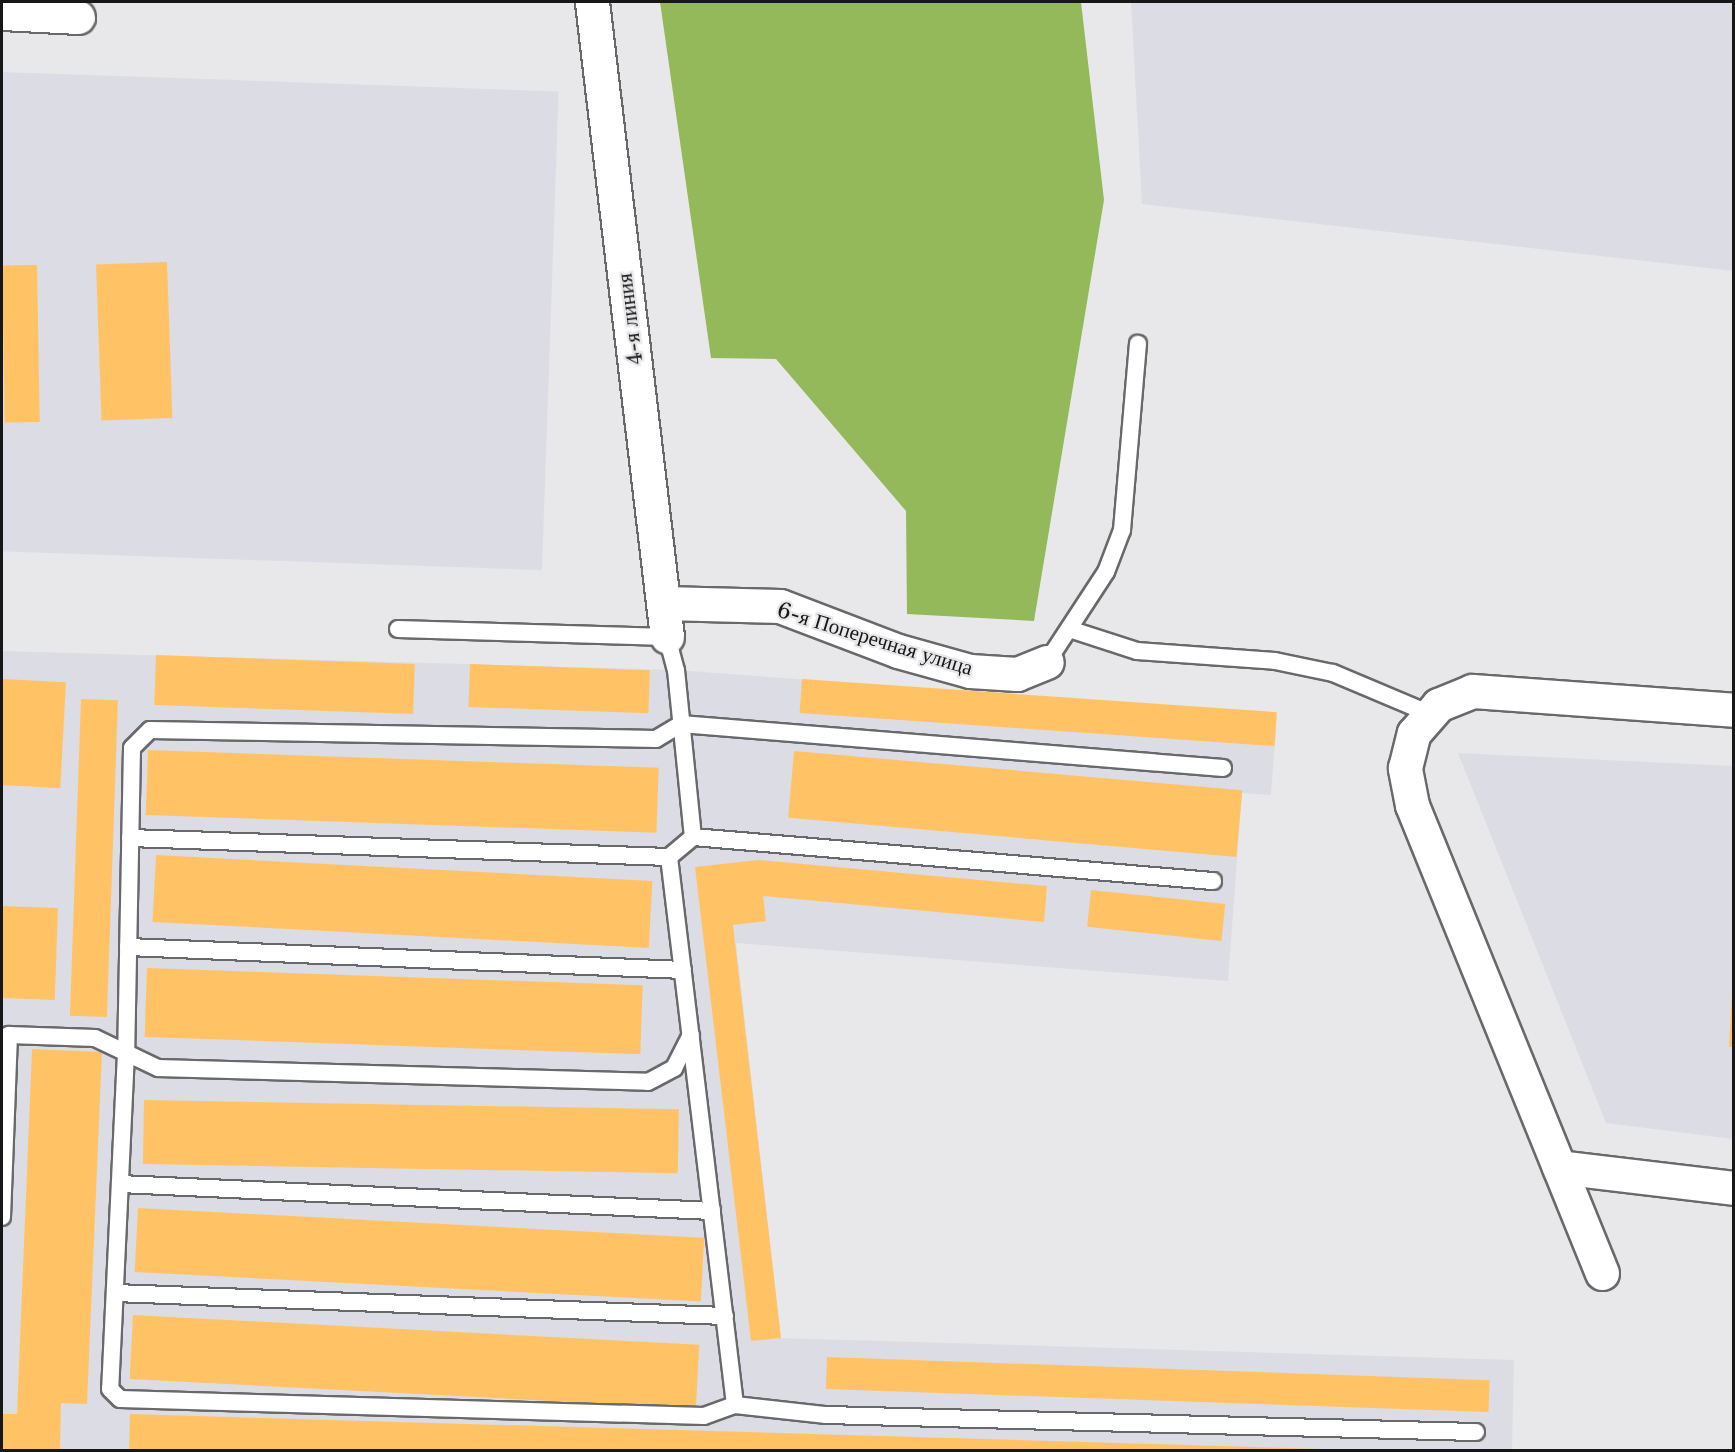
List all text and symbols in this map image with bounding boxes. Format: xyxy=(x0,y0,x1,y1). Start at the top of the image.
street label: 4-я линия xyxy=(612,272,648,366)
street label: 6-я Поперечная улица xyxy=(774,597,976,681)

